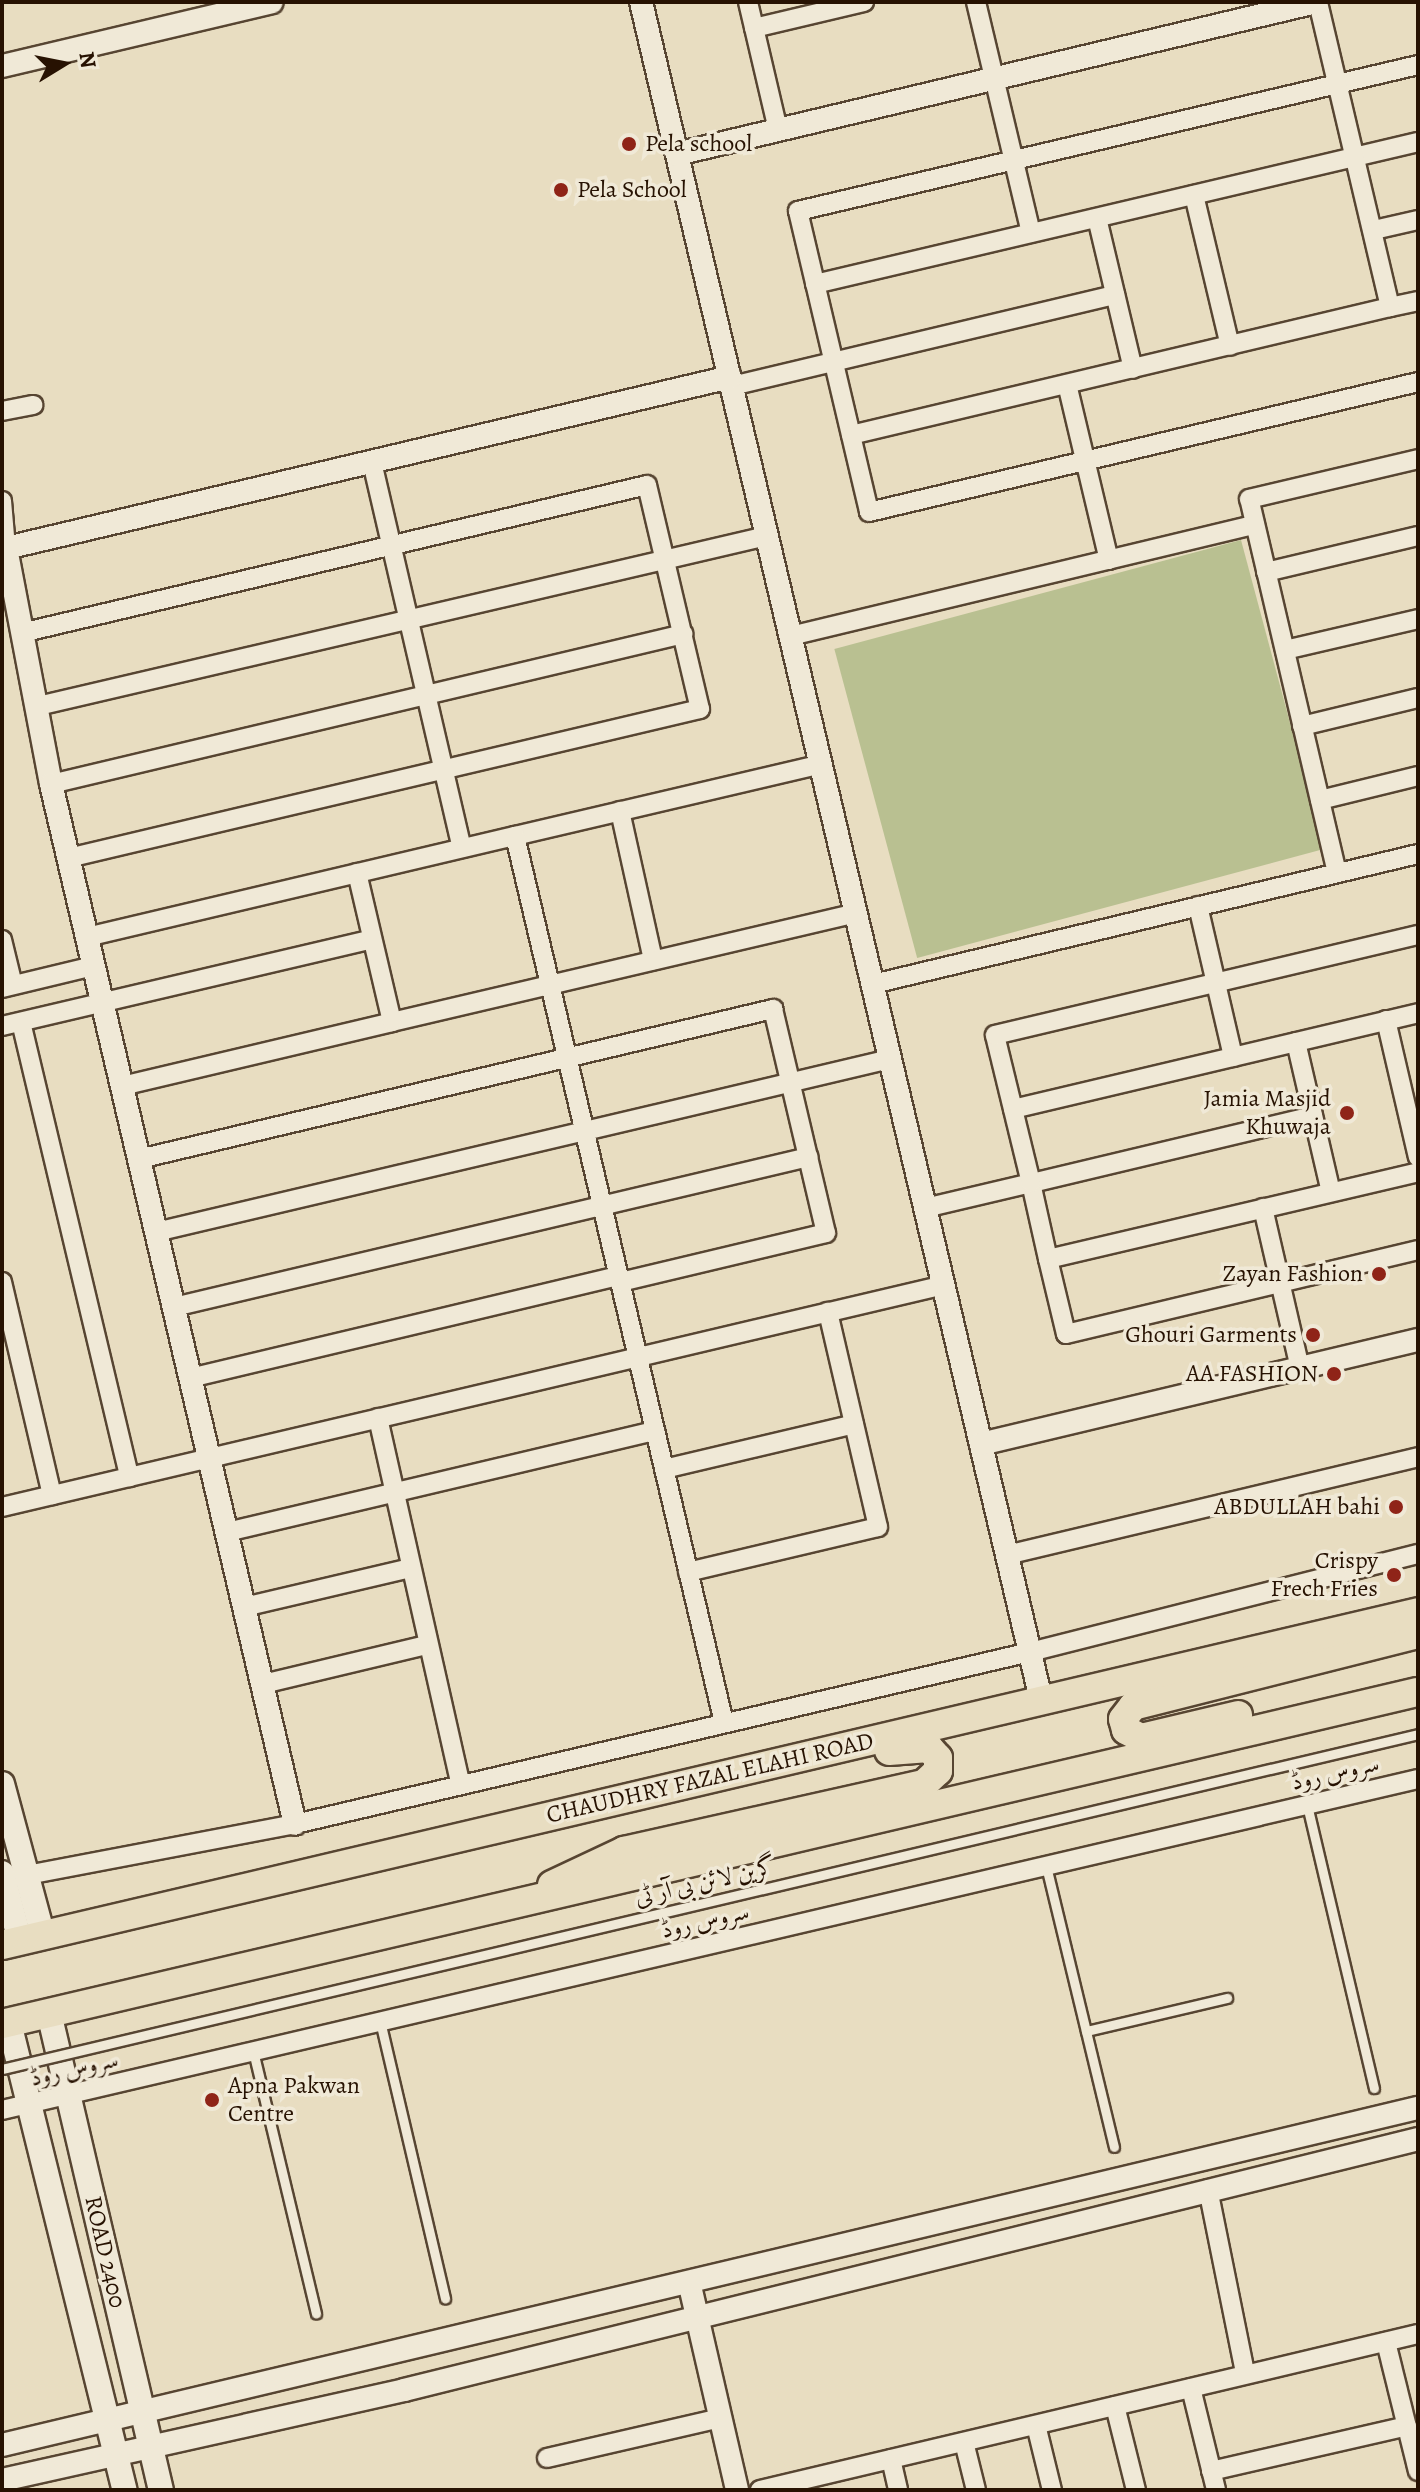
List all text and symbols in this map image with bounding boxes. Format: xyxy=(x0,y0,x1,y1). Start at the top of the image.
north arrow xyxy=(24,24,104,104)
text: N xyxy=(71,49,104,70)
place label: Pela school xyxy=(645,130,752,158)
marker: Pela school xyxy=(620,135,638,153)
place label: Pela School xyxy=(577,176,687,204)
marker: Pela School xyxy=(552,181,570,199)
place label: Jamia Masjid Khuwaja xyxy=(1203,1085,1331,1141)
marker: Jamia Masjid Khuwaja xyxy=(1338,1104,1356,1122)
place label: Zayan Fashion xyxy=(1222,1260,1363,1288)
marker: Zayan Fashion xyxy=(1370,1265,1388,1283)
place label: Ghouri Garments xyxy=(1125,1321,1297,1349)
marker: Ghouri Garments xyxy=(1304,1326,1322,1344)
place label: AA FASHION xyxy=(1186,1360,1318,1388)
marker: AA FASHION xyxy=(1325,1365,1343,1383)
place label: ABDULLAH bahi xyxy=(1214,1493,1380,1521)
marker: ABDULLAH bahi xyxy=(1387,1498,1405,1516)
place label: Crispy Frech Fries xyxy=(1271,1547,1378,1603)
marker: Crispy Frech Fries xyxy=(1385,1566,1403,1584)
street label: CHAUDHRY FAZAL ELAHI ROAD xyxy=(544,1726,876,1830)
street label: سروس روڈ xyxy=(1288,1749,1382,1797)
street label: گرین لائن بی آر ٹی xyxy=(632,1852,778,1912)
street label: سروس روڈ xyxy=(658,1897,752,1945)
street label: سروس روڈ xyxy=(27,2045,121,2093)
place label: Apna Pakwan Centre xyxy=(228,2072,360,2128)
marker: Apna Pakwan Centre xyxy=(203,2091,221,2109)
street label: ROAD 2400 xyxy=(78,2193,132,2311)

